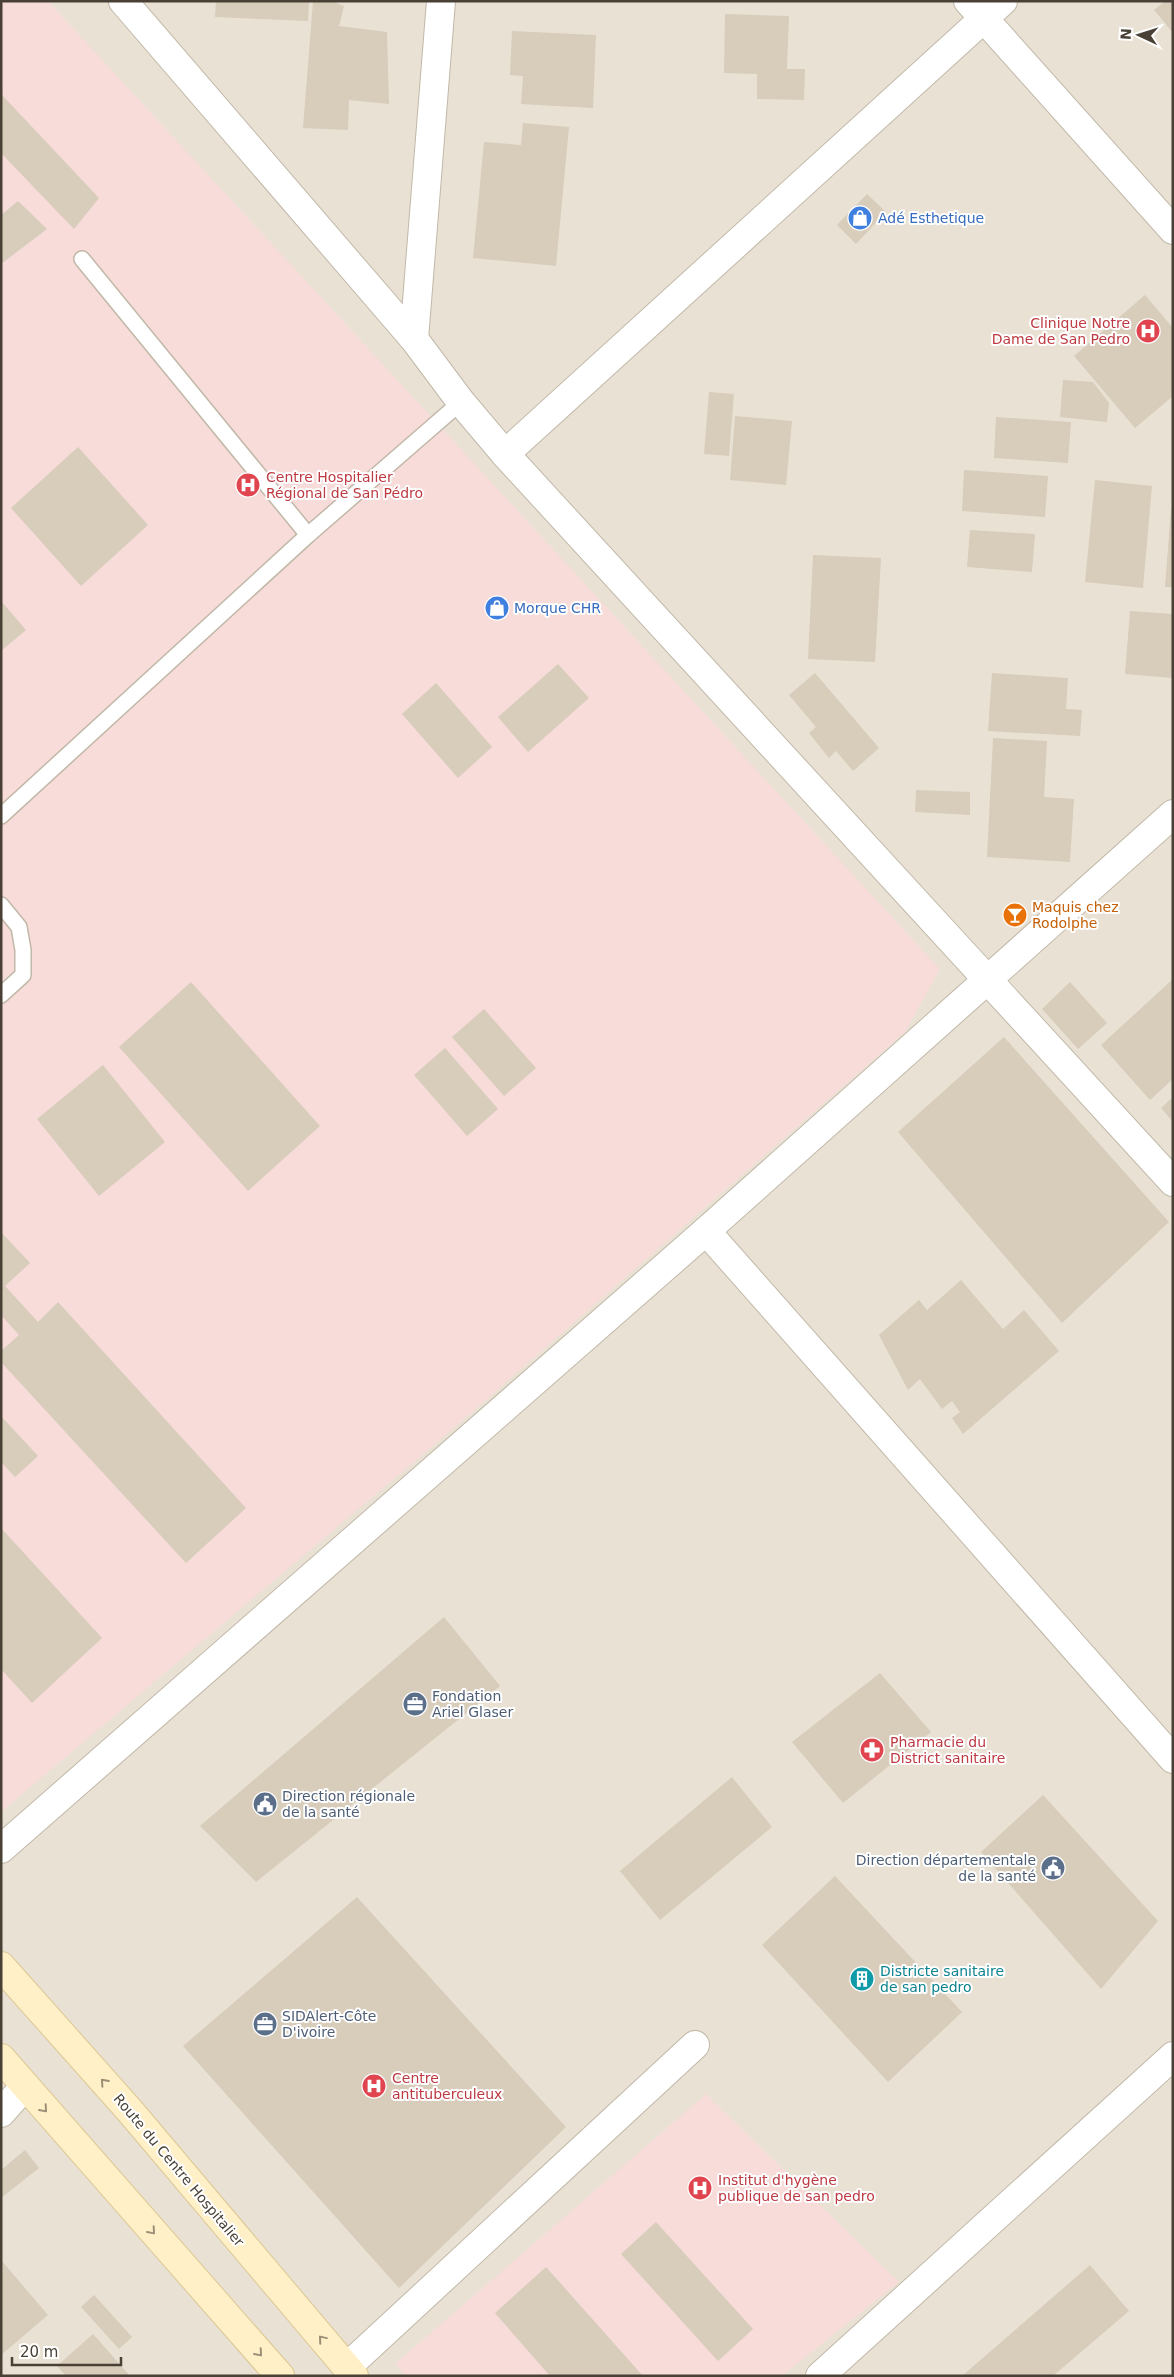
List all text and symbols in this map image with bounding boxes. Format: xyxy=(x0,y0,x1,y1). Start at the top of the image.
north arrow xyxy=(1114,10,1164,60)
text: N xyxy=(1118,28,1134,40)
shop icon: Adé Esthetique xyxy=(847,205,873,231)
place label: Adé Esthetique xyxy=(878,210,984,226)
place label: Clinique Notre Dame de San Pedro xyxy=(992,315,1130,347)
hospital icon: Clinique Notre Dame de San Pedro xyxy=(1135,318,1161,344)
place label: Centre Hospitalier Régional de San Pédro xyxy=(266,469,423,501)
hospital icon: Centre Hospitalier Régional de San Pédro xyxy=(235,472,261,498)
shop icon: Morque CHR xyxy=(484,595,510,621)
place label: Morque CHR xyxy=(514,600,601,616)
place label: Maquis chez Rodolphe xyxy=(1032,899,1119,931)
bar icon: Maquis chez Rodolphe xyxy=(1002,902,1028,928)
place label: Fondation Ariel Glaser xyxy=(432,1688,513,1720)
office icon: Fondation Ariel Glaser xyxy=(402,1691,428,1717)
place label: Pharmacie du District sanitaire xyxy=(890,1734,1005,1766)
pharmacy icon: Pharmacie du District sanitaire xyxy=(859,1737,885,1763)
place label: Direction régionale de la santé xyxy=(282,1788,415,1820)
public building icon: Direction régionale de la santé xyxy=(252,1791,278,1817)
place label: Direction départementale de la santé xyxy=(856,1852,1036,1884)
public building icon: Direction départementale de la santé xyxy=(1040,1855,1066,1881)
place label: Districte sanitaire de san pedro xyxy=(880,1963,1004,1995)
building icon: Districte sanitaire de san pedro xyxy=(849,1966,875,1992)
place label: SIDAlert-Côte D'ivoire xyxy=(282,2008,376,2040)
office icon: SIDAlert-Côte D'ivoire xyxy=(252,2011,278,2037)
place label: Centre antituberculeux xyxy=(392,2070,502,2102)
hospital icon: Centre antituberculeux xyxy=(361,2073,387,2099)
one-way arrow xyxy=(100,2078,109,2087)
street label: Route du Centre Hospitalier xyxy=(111,2091,248,2250)
one-way arrow xyxy=(39,2103,48,2112)
place label: Institut d'hygène publique de san pedro xyxy=(718,2172,875,2204)
hospital icon: Institut d'hygène publique de san pedro xyxy=(687,2175,713,2201)
one-way arrow xyxy=(146,2225,155,2234)
scale bar xyxy=(12,2334,121,2366)
one-way arrow xyxy=(319,2335,328,2344)
text: 20 m xyxy=(20,2343,58,2361)
one-way arrow xyxy=(253,2347,262,2356)

